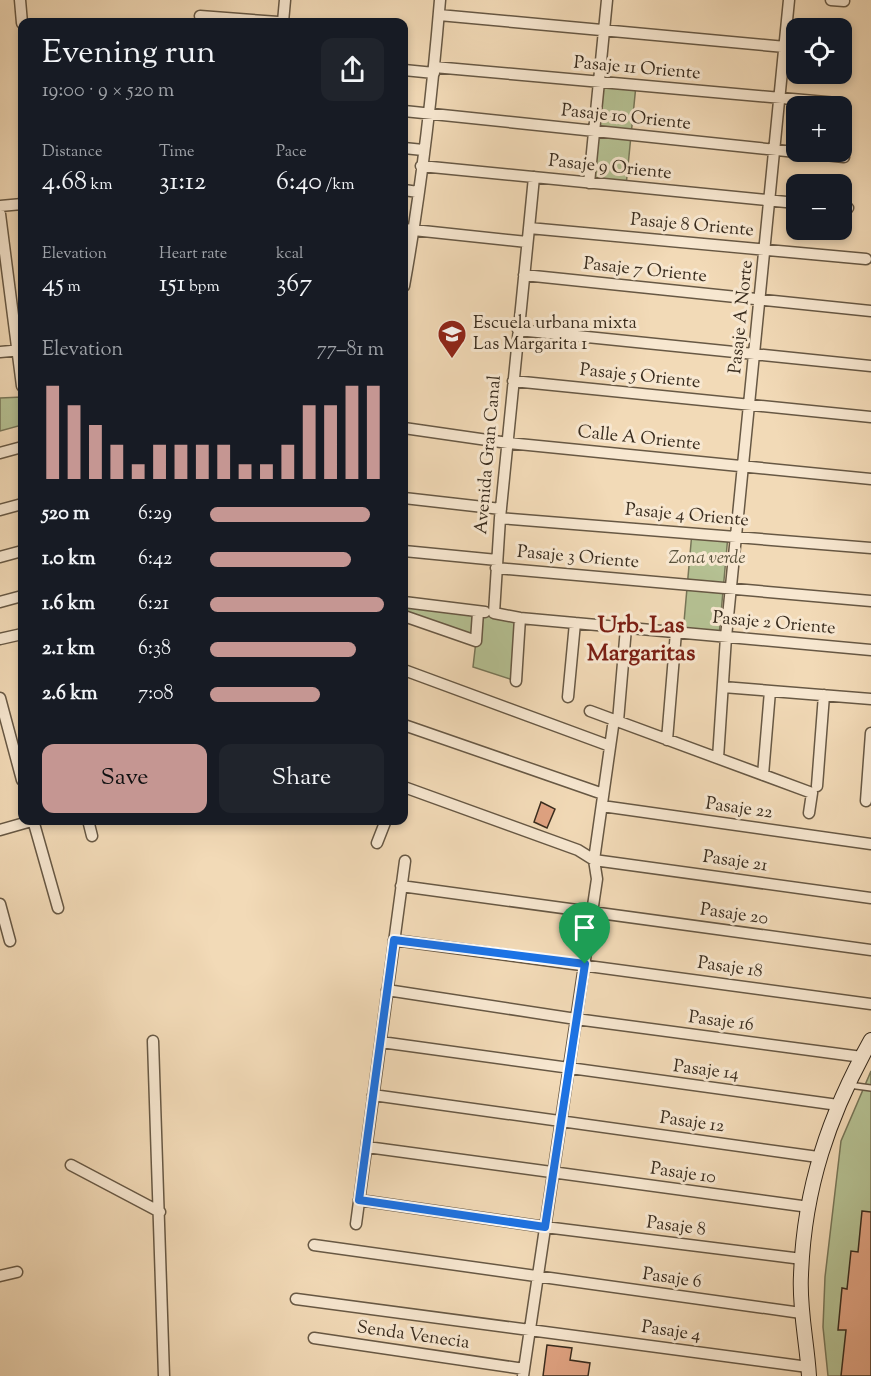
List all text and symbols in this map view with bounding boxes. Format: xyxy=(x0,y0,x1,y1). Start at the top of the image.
map controls xyxy=(786,18,852,240)
button: locate xyxy=(786,18,852,84)
text: Evening run xyxy=(42,30,216,78)
button: share xyxy=(321,38,384,101)
street label: Pasaje 11 Oriente xyxy=(573,51,701,87)
text: 19:00 · 9 × 520 m xyxy=(42,77,174,106)
button: + xyxy=(786,96,852,162)
street label: Pasaje 10 Oriente xyxy=(560,98,692,138)
text: Distance xyxy=(42,141,102,164)
text: Time xyxy=(159,141,195,164)
text: Pace xyxy=(276,141,307,164)
street label: Pasaje 9 Oriente xyxy=(547,149,673,187)
text: 4.68 xyxy=(42,164,87,201)
text: 31:12 xyxy=(159,164,206,201)
text: 6:40 xyxy=(276,164,322,201)
text: km xyxy=(87,174,112,197)
text: /km xyxy=(322,174,354,197)
button: − xyxy=(786,174,852,240)
street label: Pasaje 8 Oriente xyxy=(629,208,755,244)
text: Elevation xyxy=(42,243,107,266)
text: Heart rate xyxy=(159,243,227,266)
text: kcal xyxy=(276,243,304,266)
street label: Pasaje 7 Oriente xyxy=(582,252,708,290)
street label: Pasaje A Norte xyxy=(723,259,761,375)
text: 45 xyxy=(42,266,64,303)
text: 151 xyxy=(159,266,186,303)
text: 367 xyxy=(276,266,312,303)
text: m xyxy=(64,276,81,299)
text: bpm xyxy=(186,276,220,299)
place label: Escuela urbana mixta Las Margarita 1 xyxy=(473,311,637,358)
school or university icon: Escuela urbana mixta Las Margarita 1 xyxy=(436,318,468,360)
text: Elevation xyxy=(42,336,123,365)
text: 77–81 m xyxy=(317,336,384,365)
street label: Pasaje 5 Oriente xyxy=(578,358,702,396)
street label: Avenida Gran Canal xyxy=(469,374,509,536)
street label: Calle A Oriente xyxy=(576,420,702,458)
street label: Pasaje 4 Oriente xyxy=(624,498,750,534)
text: 520 m xyxy=(42,500,90,529)
text: 6:29 xyxy=(138,500,172,529)
street label: Pasaje 3 Oriente xyxy=(516,540,640,576)
text: 1.0 km xyxy=(42,545,96,574)
text: 6:42 xyxy=(138,545,172,574)
park label: Zona verde xyxy=(669,546,745,572)
text: 1.6 km xyxy=(42,590,95,619)
text: 6:21 xyxy=(138,590,169,619)
street label: Pasaje 2 Oriente xyxy=(711,606,837,642)
district label: Urb. Las Margaritas xyxy=(587,609,695,671)
text: 2.1 km xyxy=(42,635,95,664)
text: 6:38 xyxy=(138,635,171,664)
text: 2.6 km xyxy=(42,680,98,709)
text: 7:08 xyxy=(138,680,174,709)
button: Save xyxy=(42,744,207,813)
button: Share xyxy=(219,744,384,813)
street label: Pasaje 22 xyxy=(704,791,775,827)
street label: Pasaje 21 xyxy=(701,845,769,879)
street label: Pasaje 20 xyxy=(698,897,770,933)
pin xyxy=(559,902,610,964)
icon: arrive xyxy=(568,911,601,944)
street label: Pasaje 18 xyxy=(696,951,764,985)
street label: Pasaje 16 xyxy=(687,1005,755,1039)
street label: Pasaje 14 xyxy=(672,1054,740,1088)
street label: Pasaje 12 xyxy=(658,1106,727,1140)
street label: Pasaje 10 xyxy=(648,1157,718,1191)
street label: Pasaje 8 xyxy=(645,1210,707,1244)
street label: Pasaje 6 xyxy=(641,1262,703,1296)
street label: Senda Venecia xyxy=(355,1315,471,1357)
street label: Pasaje 4 xyxy=(640,1315,702,1349)

